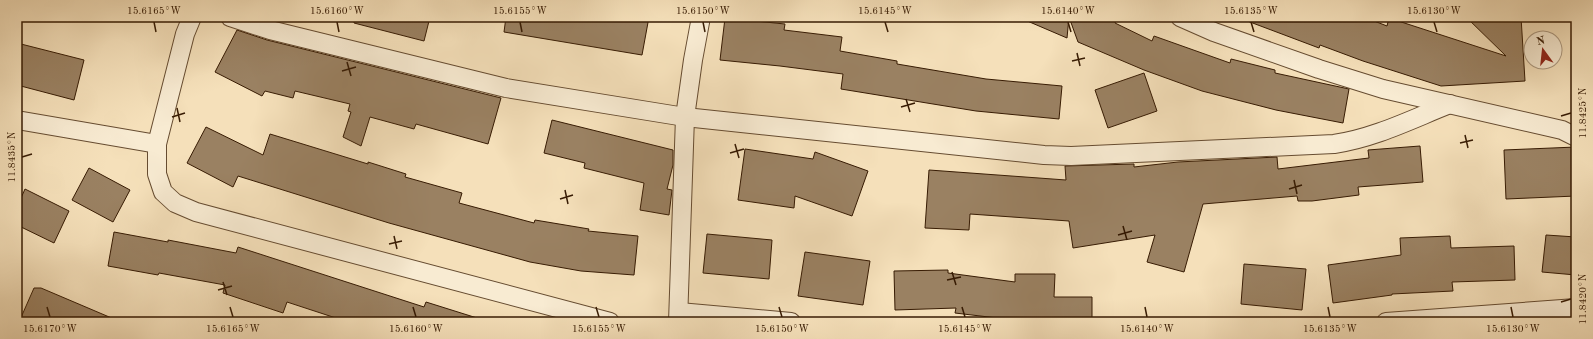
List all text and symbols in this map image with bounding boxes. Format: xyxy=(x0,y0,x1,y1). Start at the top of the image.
text: 15.6165°W xyxy=(127,6,181,16)
text: 15.6160°W xyxy=(310,6,364,16)
text: 15.6155°W xyxy=(493,6,547,16)
text: 15.6150°W xyxy=(676,6,730,16)
text: 15.6145°W xyxy=(858,6,912,16)
text: 15.6140°W xyxy=(1041,6,1095,16)
text: 15.6135°W xyxy=(1224,6,1278,16)
text: 15.6130°W xyxy=(1407,6,1461,16)
north arrow xyxy=(1523,30,1563,70)
text: N xyxy=(1535,35,1547,48)
text: 11.8425°N xyxy=(1578,87,1588,139)
text: 11.8435°N xyxy=(7,131,17,183)
text: 11.8420°N xyxy=(1578,273,1588,325)
text: 15.6170°W xyxy=(23,324,77,334)
text: 15.6165°W xyxy=(206,324,260,334)
text: 15.6160°W xyxy=(389,324,443,334)
text: 15.6155°W xyxy=(572,324,626,334)
text: 15.6150°W xyxy=(755,324,809,334)
text: 15.6145°W xyxy=(938,324,992,334)
text: 15.6140°W xyxy=(1120,324,1174,334)
text: 15.6135°W xyxy=(1303,324,1357,334)
text: 15.6130°W xyxy=(1486,324,1540,334)

